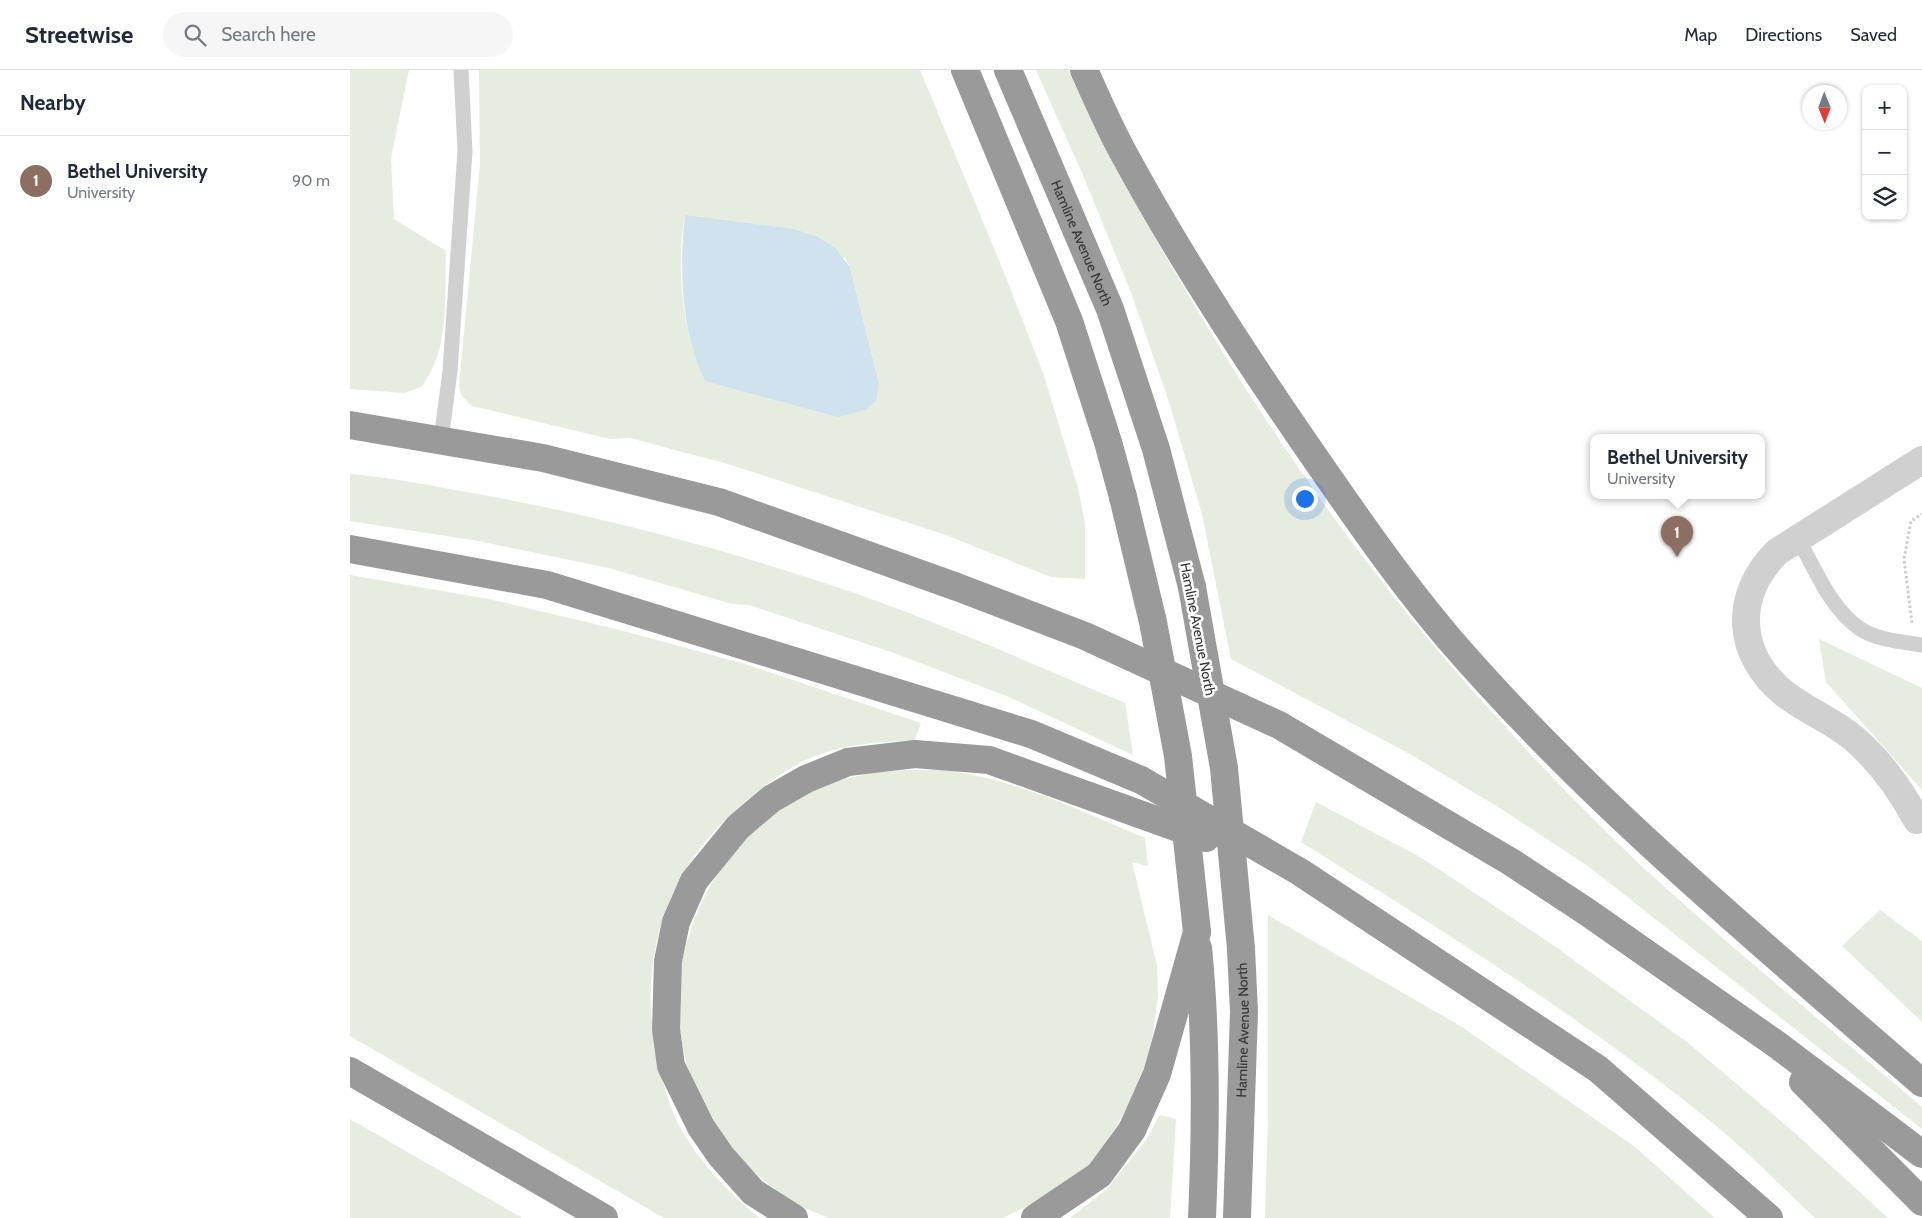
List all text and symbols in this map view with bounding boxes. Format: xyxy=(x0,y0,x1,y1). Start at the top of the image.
search box xyxy=(163,12,513,57)
text: Streetwise xyxy=(25,20,133,49)
icon: search xyxy=(181,21,209,49)
text: Search here xyxy=(221,23,316,46)
text: Map xyxy=(1684,24,1717,46)
text: Directions xyxy=(1745,24,1822,46)
text: Saved xyxy=(1850,24,1897,46)
north arrow xyxy=(1802,85,1847,130)
map controls xyxy=(1862,85,1907,220)
button: + xyxy=(1862,85,1907,130)
text: Nearby xyxy=(20,90,86,115)
button: − xyxy=(1862,130,1907,175)
text: Bethel University xyxy=(67,160,208,183)
text: 1 xyxy=(33,171,39,190)
text: 90 m xyxy=(292,171,330,190)
button: layers xyxy=(1862,175,1907,220)
street label: Hamline Avenue North xyxy=(1047,177,1117,308)
text: University xyxy=(67,183,135,202)
popup xyxy=(1590,434,1765,499)
text: Bethel University xyxy=(1607,446,1748,469)
text: University xyxy=(1607,469,1675,488)
your location xyxy=(1292,486,1318,512)
pin: 1 xyxy=(1661,516,1693,557)
street label: Hamline Avenue North xyxy=(1176,561,1220,697)
street label: Hamline Avenue North xyxy=(1232,962,1253,1098)

